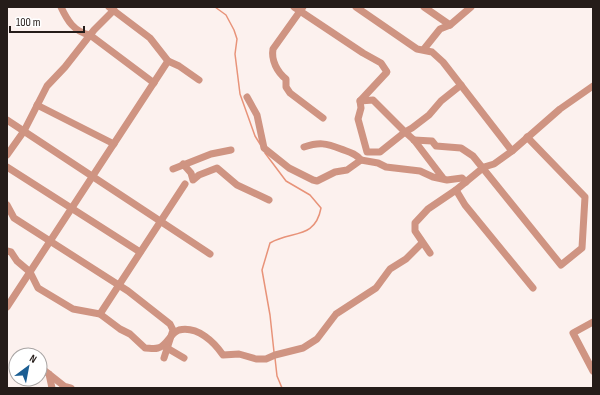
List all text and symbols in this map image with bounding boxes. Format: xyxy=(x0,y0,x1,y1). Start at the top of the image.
scale bar xyxy=(10,8,84,34)
text: 100 m xyxy=(16,15,41,30)
north arrow xyxy=(8,347,48,387)
text: N xyxy=(27,352,39,366)

